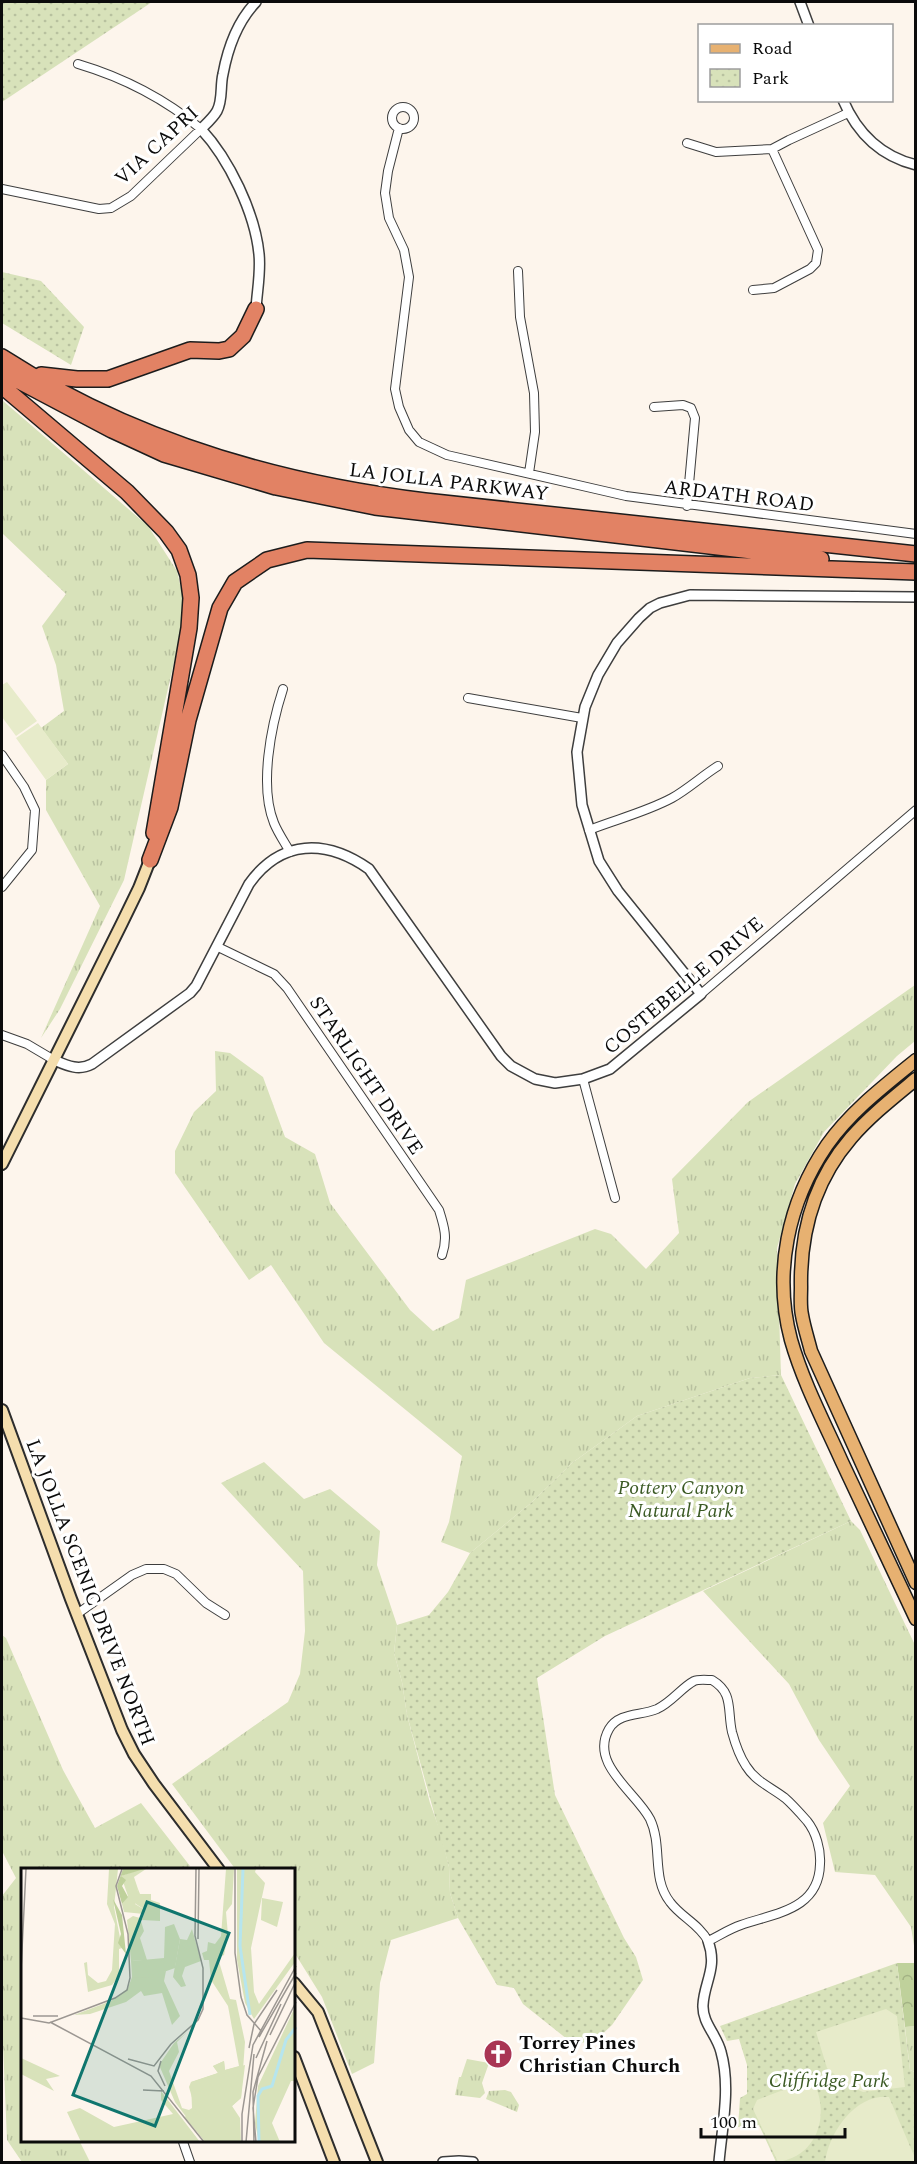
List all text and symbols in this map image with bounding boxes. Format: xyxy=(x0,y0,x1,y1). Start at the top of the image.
legend xyxy=(698,24,893,102)
text: Road xyxy=(752,35,793,62)
text: Park xyxy=(752,65,789,92)
street label: VIA CAPRI xyxy=(108,99,205,193)
street label: LA JOLLA PARKWAY xyxy=(347,455,550,509)
street label: ARDATH ROAD xyxy=(662,472,816,520)
street label: COSTEBELLE DRIVE xyxy=(597,910,770,1062)
street label: STARLIGHT DRIVE xyxy=(302,990,431,1161)
street label: LA JOLLA SCENIC DRIVE NORTH xyxy=(18,1435,163,1750)
park label: Pottery Canyon Natural Park xyxy=(617,1473,745,1526)
inset map xyxy=(21,1868,296,2143)
place label: Torrey Pines Christian Church xyxy=(519,2028,680,2081)
church icon: Torrey Pines Christian Church xyxy=(482,2038,514,2070)
park label: Cliffridge Park xyxy=(769,2066,890,2096)
scale bar xyxy=(701,2101,845,2139)
text: 100 m xyxy=(710,2109,757,2136)

